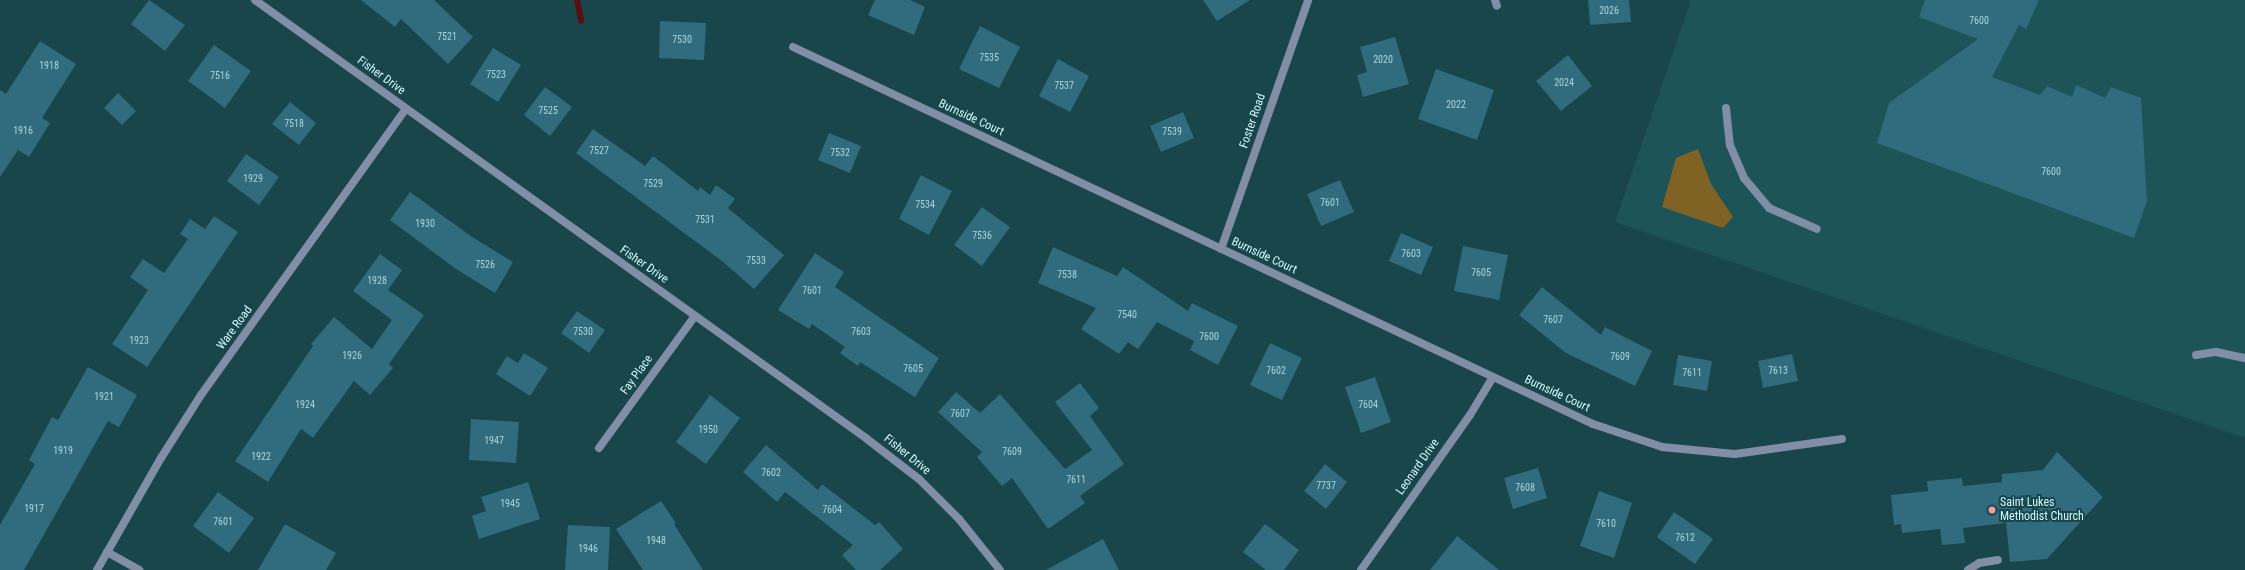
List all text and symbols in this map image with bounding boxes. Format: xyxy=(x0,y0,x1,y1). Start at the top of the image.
house number: 2026 xyxy=(1599,5,1619,17)
house number: 7600 xyxy=(1969,15,1989,27)
house number: 7521 xyxy=(437,31,457,43)
house number: 7530 xyxy=(672,34,692,46)
house number: 7535 xyxy=(979,52,999,64)
street label: Fisher Drive xyxy=(354,54,408,98)
house number: 2020 xyxy=(1373,54,1393,66)
house number: 1918 xyxy=(39,60,59,72)
house number: 7523 xyxy=(486,69,506,81)
house number: 7516 xyxy=(210,70,230,82)
house number: 2024 xyxy=(1554,77,1574,89)
house number: 7537 xyxy=(1054,80,1074,92)
street label: Foster Road xyxy=(1237,92,1269,150)
street label: Burnside Court xyxy=(936,97,1006,139)
house number: 2022 xyxy=(1446,99,1466,111)
house number: 7525 xyxy=(538,105,558,117)
house number: 7518 xyxy=(284,118,304,130)
house number: 1916 xyxy=(13,125,33,137)
house number: 7539 xyxy=(1162,126,1182,138)
house number: 7527 xyxy=(589,145,609,157)
house number: 7532 xyxy=(830,147,850,159)
house number: 7600 xyxy=(2041,166,2061,178)
house number: 1929 xyxy=(243,173,263,185)
house number: 7529 xyxy=(643,178,663,190)
house number: 7601 xyxy=(1320,197,1340,209)
house number: 7534 xyxy=(915,199,935,211)
house number: 7531 xyxy=(695,214,715,226)
house number: 1930 xyxy=(415,218,435,230)
house number: 7536 xyxy=(972,230,992,242)
street label: Burnside Court xyxy=(1229,235,1299,277)
street label: Fisher Drive xyxy=(617,243,671,287)
house number: 7603 xyxy=(1401,248,1421,260)
house number: 7533 xyxy=(746,255,766,267)
house number: 7526 xyxy=(475,259,495,271)
house number: 7605 xyxy=(1471,267,1491,279)
house number: 7538 xyxy=(1057,269,1077,281)
house number: 1928 xyxy=(367,275,387,287)
house number: 7601 xyxy=(802,285,822,297)
street label: Ware Road xyxy=(214,303,256,353)
house number: 7540 xyxy=(1117,309,1137,321)
house number: 7607 xyxy=(1543,314,1563,326)
house number: 7530 xyxy=(573,326,593,338)
house number: 7603 xyxy=(851,326,871,338)
house number: 7600 xyxy=(1199,331,1219,343)
house number: 1923 xyxy=(129,335,149,347)
house number: 1926 xyxy=(342,350,362,362)
house number: 7609 xyxy=(1610,351,1630,363)
street label: Fay Place xyxy=(618,352,656,398)
house number: 7605 xyxy=(903,363,923,375)
house number: 7602 xyxy=(1266,365,1286,377)
house number: 7613 xyxy=(1768,365,1788,377)
house number: 7611 xyxy=(1682,367,1702,379)
street label: Burnside Court xyxy=(1522,373,1592,415)
house number: 1921 xyxy=(94,391,114,403)
house number: 1924 xyxy=(295,399,315,411)
house number: 7604 xyxy=(1358,399,1378,411)
house number: 7607 xyxy=(950,408,970,420)
house number: 1950 xyxy=(698,424,718,436)
street label: Fisher Drive xyxy=(881,432,933,478)
house number: 1947 xyxy=(484,435,504,447)
street label: Leonard Drive xyxy=(1393,436,1443,498)
house number: 1919 xyxy=(53,445,73,457)
house number: 7609 xyxy=(1002,446,1022,458)
house number: 1922 xyxy=(251,451,271,463)
house number: 7602 xyxy=(761,467,781,479)
house number: 7611 xyxy=(1066,474,1086,486)
house number: 7737 xyxy=(1316,480,1336,492)
house number: 7608 xyxy=(1515,482,1535,494)
place label: Saint Lukes Methodist Church xyxy=(2000,496,2084,524)
house number: 1945 xyxy=(500,498,520,510)
house number: 1917 xyxy=(24,503,44,515)
house number: 7604 xyxy=(822,504,842,516)
marker: Saint Lukes Methodist Church xyxy=(1987,505,1997,515)
house number: 7601 xyxy=(213,516,233,528)
house number: 7610 xyxy=(1596,518,1616,530)
house number: 7612 xyxy=(1675,532,1695,544)
house number: 1948 xyxy=(646,535,666,547)
house number: 1946 xyxy=(578,543,598,555)

